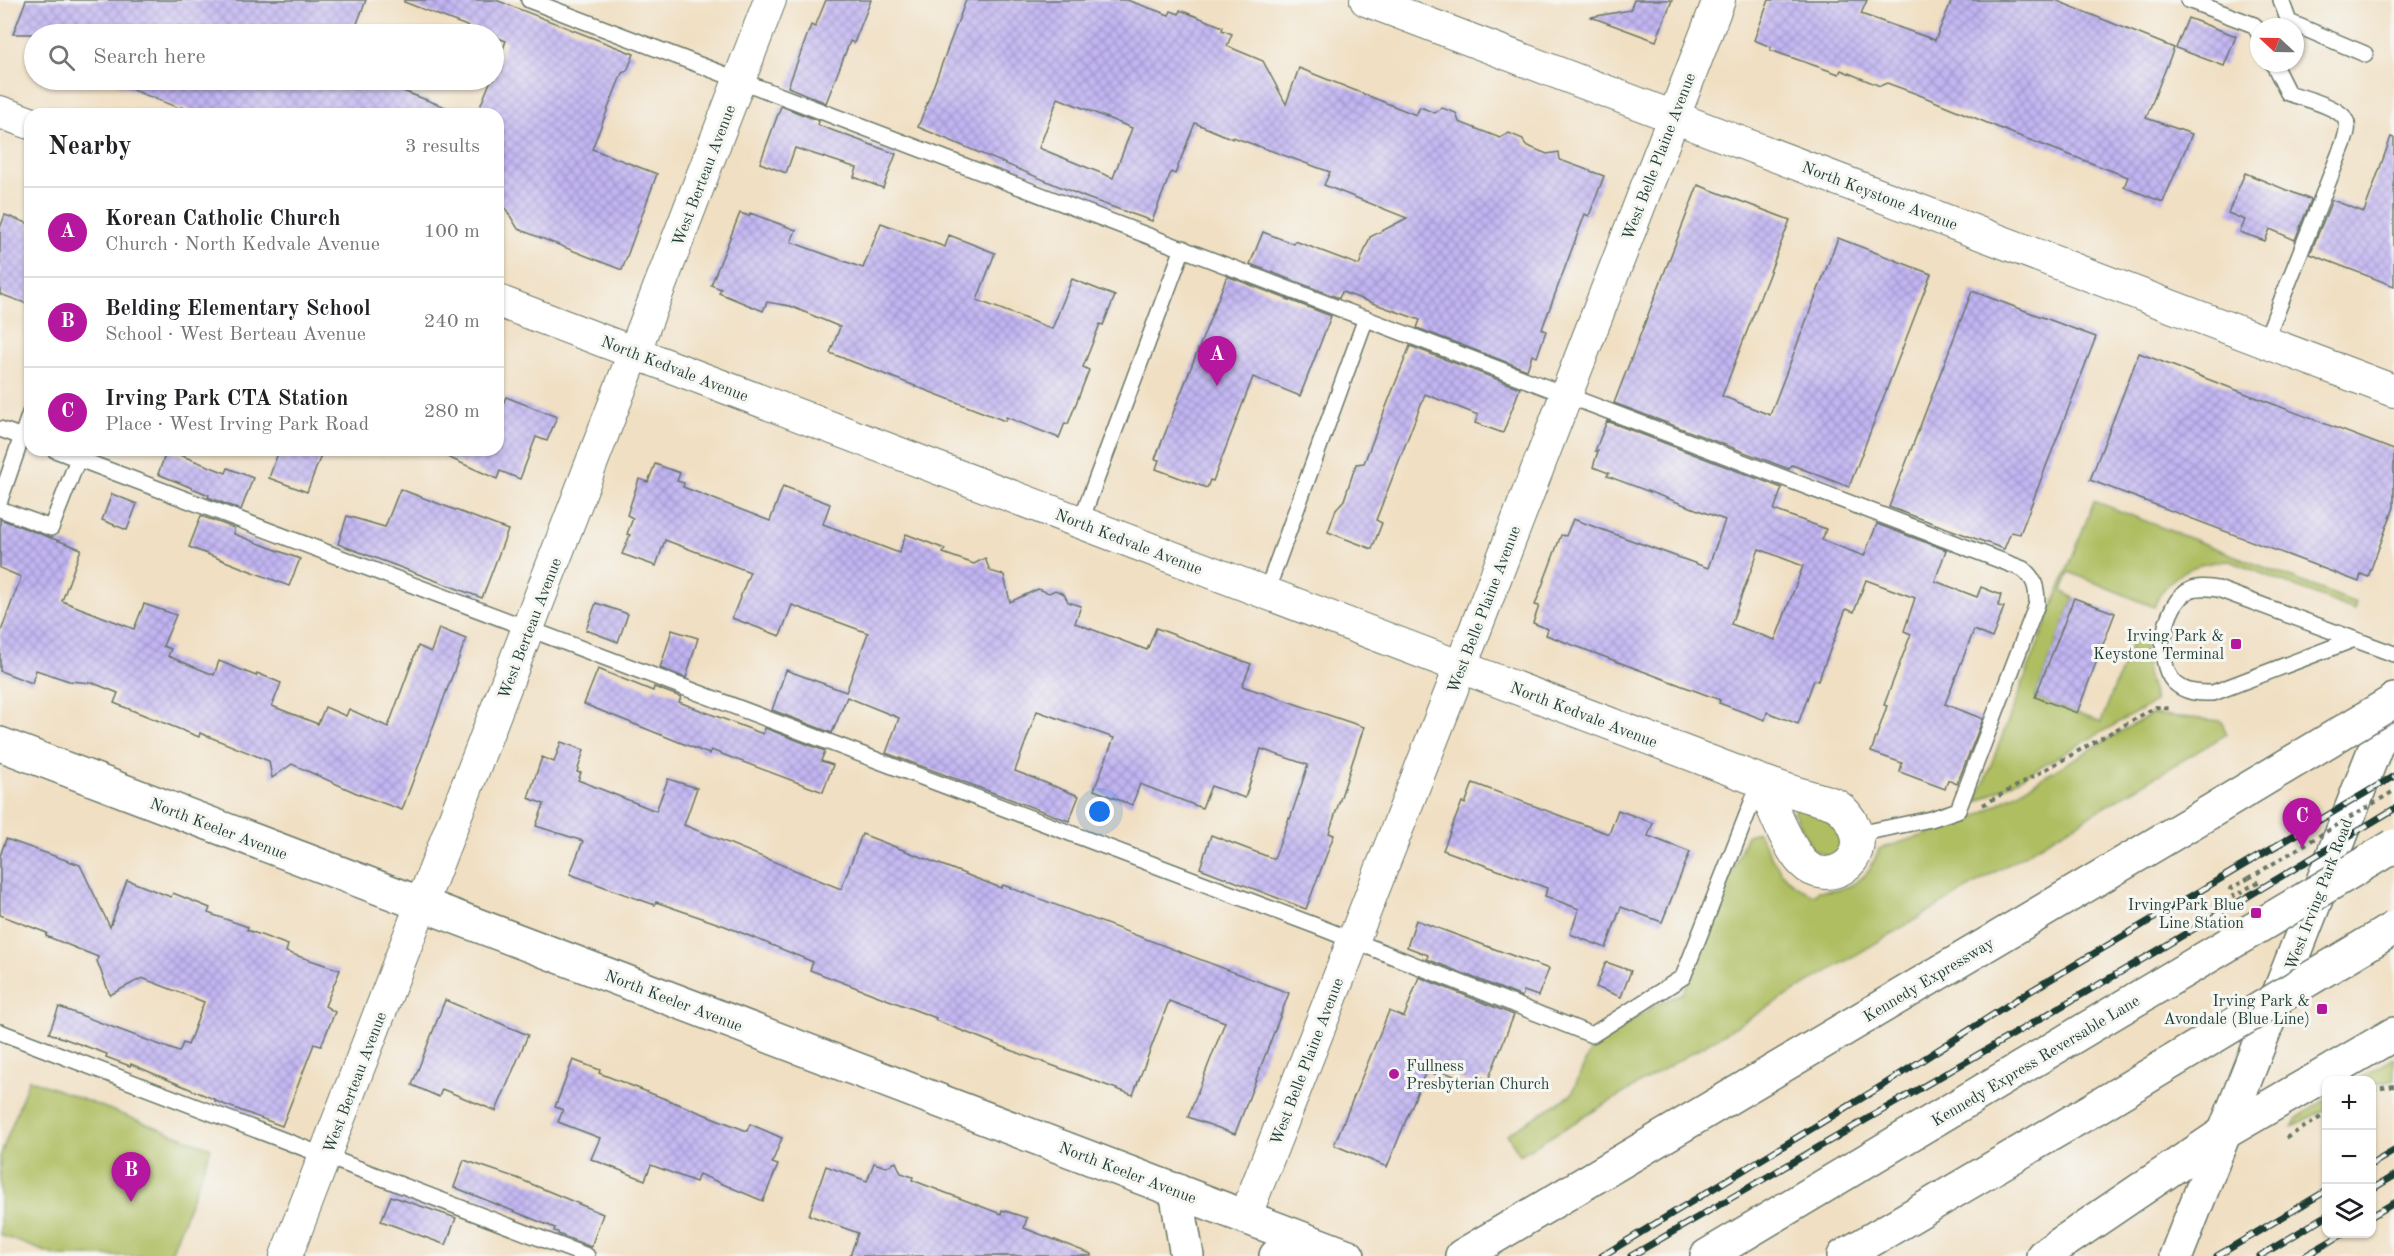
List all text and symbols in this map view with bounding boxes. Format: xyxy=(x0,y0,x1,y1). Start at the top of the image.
north arrow xyxy=(2250,18,2304,72)
search box xyxy=(24,24,504,90)
icon: search xyxy=(45,41,78,74)
text: Search here xyxy=(93,46,206,68)
street label: West Belle Plaine Avenue xyxy=(1621,71,1699,242)
street label: West Berteau Avenue xyxy=(671,103,739,248)
text: Nearby xyxy=(48,134,132,160)
text: 3 results xyxy=(405,137,480,157)
street label: North Keystone Avenue xyxy=(1799,160,1959,234)
text: Korean Catholic Church xyxy=(105,208,341,230)
text: A xyxy=(60,222,75,242)
text: 100 m xyxy=(424,222,480,242)
text: Church · North Kedvale Avenue xyxy=(105,235,380,255)
text: Belding Elementary School xyxy=(105,298,371,320)
text: B xyxy=(60,312,75,332)
text: 240 m xyxy=(424,312,480,332)
text: School · West Berteau Avenue xyxy=(105,325,366,345)
street label: North Kedvale Avenue xyxy=(598,334,750,405)
pin: A xyxy=(1198,336,1236,386)
text: Irving Park CTA Station xyxy=(105,388,348,410)
text: C xyxy=(61,402,74,422)
text: 280 m xyxy=(424,402,480,422)
text: Place · West Irving Park Road xyxy=(105,415,369,435)
street label: North Kedvale Avenue xyxy=(1052,507,1204,578)
street label: West Belle Plaine Avenue xyxy=(1446,524,1524,695)
street label: West Berteau Avenue xyxy=(497,556,565,701)
place label: Irving Park & Keystone Terminal xyxy=(2093,629,2224,663)
marker: Irving Park & Keystone Terminal xyxy=(2229,637,2243,651)
street label: North Kedvale Avenue xyxy=(1507,680,1659,751)
street label: North Keeler Avenue xyxy=(147,796,289,863)
your location xyxy=(1085,797,1114,826)
pin: C xyxy=(2282,798,2322,848)
street label: West Irving Park Road xyxy=(2284,817,2356,972)
place label: Irving Park Blue Line Station xyxy=(2128,898,2244,932)
marker: Irving Park Blue Line Station xyxy=(2249,906,2263,920)
street label: Kennedy Expressway xyxy=(1861,935,1997,1026)
street label: North Keeler Avenue xyxy=(602,968,744,1035)
street label: West Belle Plaine Avenue xyxy=(1269,976,1347,1147)
street label: Kennedy Express Reversable Lane xyxy=(1929,993,2143,1130)
place label: Irving Park & Avondale (Blue Line) xyxy=(2163,994,2310,1028)
marker: Irving Park & Avondale (Blue Line) xyxy=(2315,1002,2329,1016)
street label: West Berteau Avenue xyxy=(322,1010,390,1155)
place label: Fullness Presbyterian Church xyxy=(1406,1059,1550,1093)
marker: Fullness Presbyterian Church xyxy=(1387,1067,1401,1081)
map controls xyxy=(2322,1076,2376,1238)
button: + xyxy=(2322,1076,2376,1130)
button: − xyxy=(2322,1130,2376,1184)
street label: North Keeler Avenue xyxy=(1056,1140,1198,1207)
pin: B xyxy=(112,1152,150,1202)
button: layers xyxy=(2322,1184,2376,1238)

